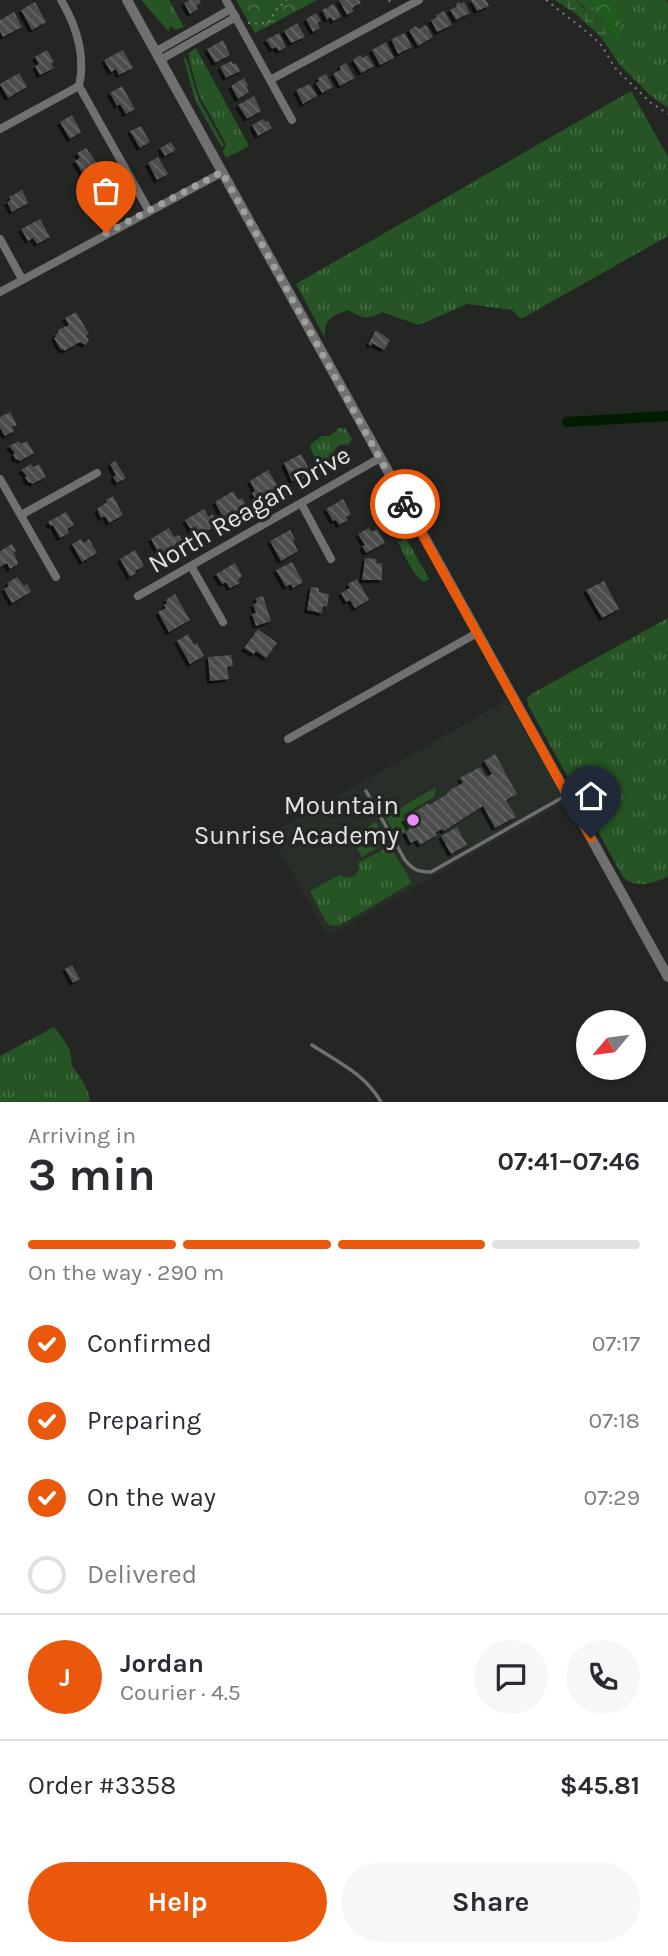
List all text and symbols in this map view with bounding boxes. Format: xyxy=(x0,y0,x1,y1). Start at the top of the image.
pin xyxy=(76,161,136,233)
icon: bag xyxy=(87,172,125,210)
street label: North Reagan Drive xyxy=(143,439,356,580)
courier xyxy=(370,469,440,539)
icon: bike xyxy=(386,485,424,523)
pin xyxy=(561,766,621,838)
icon: home xyxy=(572,777,610,815)
place label: Mountain Sunrise Academy xyxy=(194,790,399,851)
marker: Mountain Sunrise Academy xyxy=(405,812,421,828)
north arrow xyxy=(576,1010,646,1080)
map controls xyxy=(576,1010,646,1080)
text: Arriving in xyxy=(28,1122,136,1149)
text: 07:41–07:46 xyxy=(498,1146,640,1177)
text: 3 min xyxy=(28,1148,156,1202)
text: On the way · 290 m xyxy=(28,1259,224,1286)
icon: check xyxy=(28,1325,66,1363)
text: Confirmed xyxy=(87,1328,212,1359)
text: 07:17 xyxy=(592,1330,640,1357)
icon: check xyxy=(28,1402,66,1440)
text: Preparing xyxy=(87,1405,201,1436)
text: 07:18 xyxy=(589,1407,640,1434)
icon: check xyxy=(28,1479,66,1517)
text: On the way xyxy=(87,1482,216,1513)
text: 07:29 xyxy=(584,1484,640,1511)
text: Delivered xyxy=(87,1559,197,1590)
button: chat xyxy=(474,1640,548,1714)
button: phone xyxy=(566,1640,640,1714)
text: Jordan xyxy=(120,1648,204,1679)
text: J xyxy=(59,1662,71,1693)
text: Courier · 4.5 xyxy=(120,1679,241,1706)
text: Order #3358 xyxy=(28,1770,176,1801)
text: $45.81 xyxy=(560,1770,640,1801)
button: Help xyxy=(28,1862,327,1942)
button: Share xyxy=(341,1862,640,1942)

